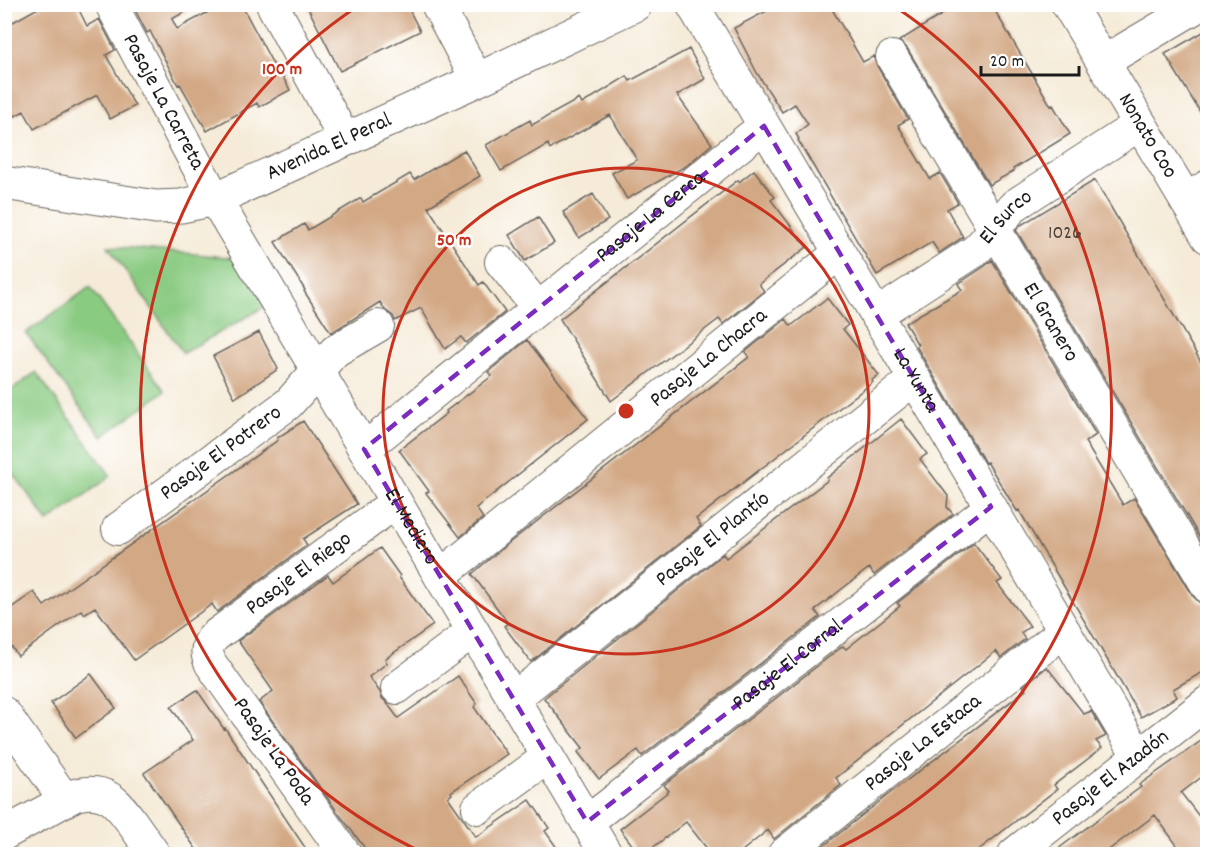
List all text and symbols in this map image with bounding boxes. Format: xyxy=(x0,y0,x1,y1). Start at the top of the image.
street label: Pasaje La Carreta xyxy=(114,28,213,176)
scale bar xyxy=(981,39,1078,77)
text: 20 m xyxy=(990,50,1024,75)
text: 100 m xyxy=(262,58,302,83)
street label: Nonato Coo xyxy=(1110,87,1185,185)
street label: Avenida El Peral xyxy=(262,105,397,189)
street label: Pasaje La Cerca xyxy=(590,163,713,271)
street label: El Surco xyxy=(972,182,1039,252)
house number: 1026 xyxy=(1048,220,1082,248)
text: 50 m xyxy=(437,229,471,254)
street label: El Granero xyxy=(1014,277,1086,368)
street label: Pasaje La Chacra xyxy=(643,301,775,415)
street label: La Yunta xyxy=(884,342,947,419)
street label: Pasaje El Potrero xyxy=(154,398,289,508)
centre of rings xyxy=(616,401,636,421)
street label: El Mediero xyxy=(376,483,446,571)
street label: Pasaje El Plantío xyxy=(649,484,777,595)
street label: Pasaje El Riego xyxy=(240,524,358,623)
street label: Pasaje El Corral xyxy=(726,612,850,718)
street label: Pasaje La Estaca xyxy=(858,686,989,799)
street label: Pasaje La Poda xyxy=(224,692,322,813)
street label: Pasaje El Azadón xyxy=(1045,722,1176,834)

